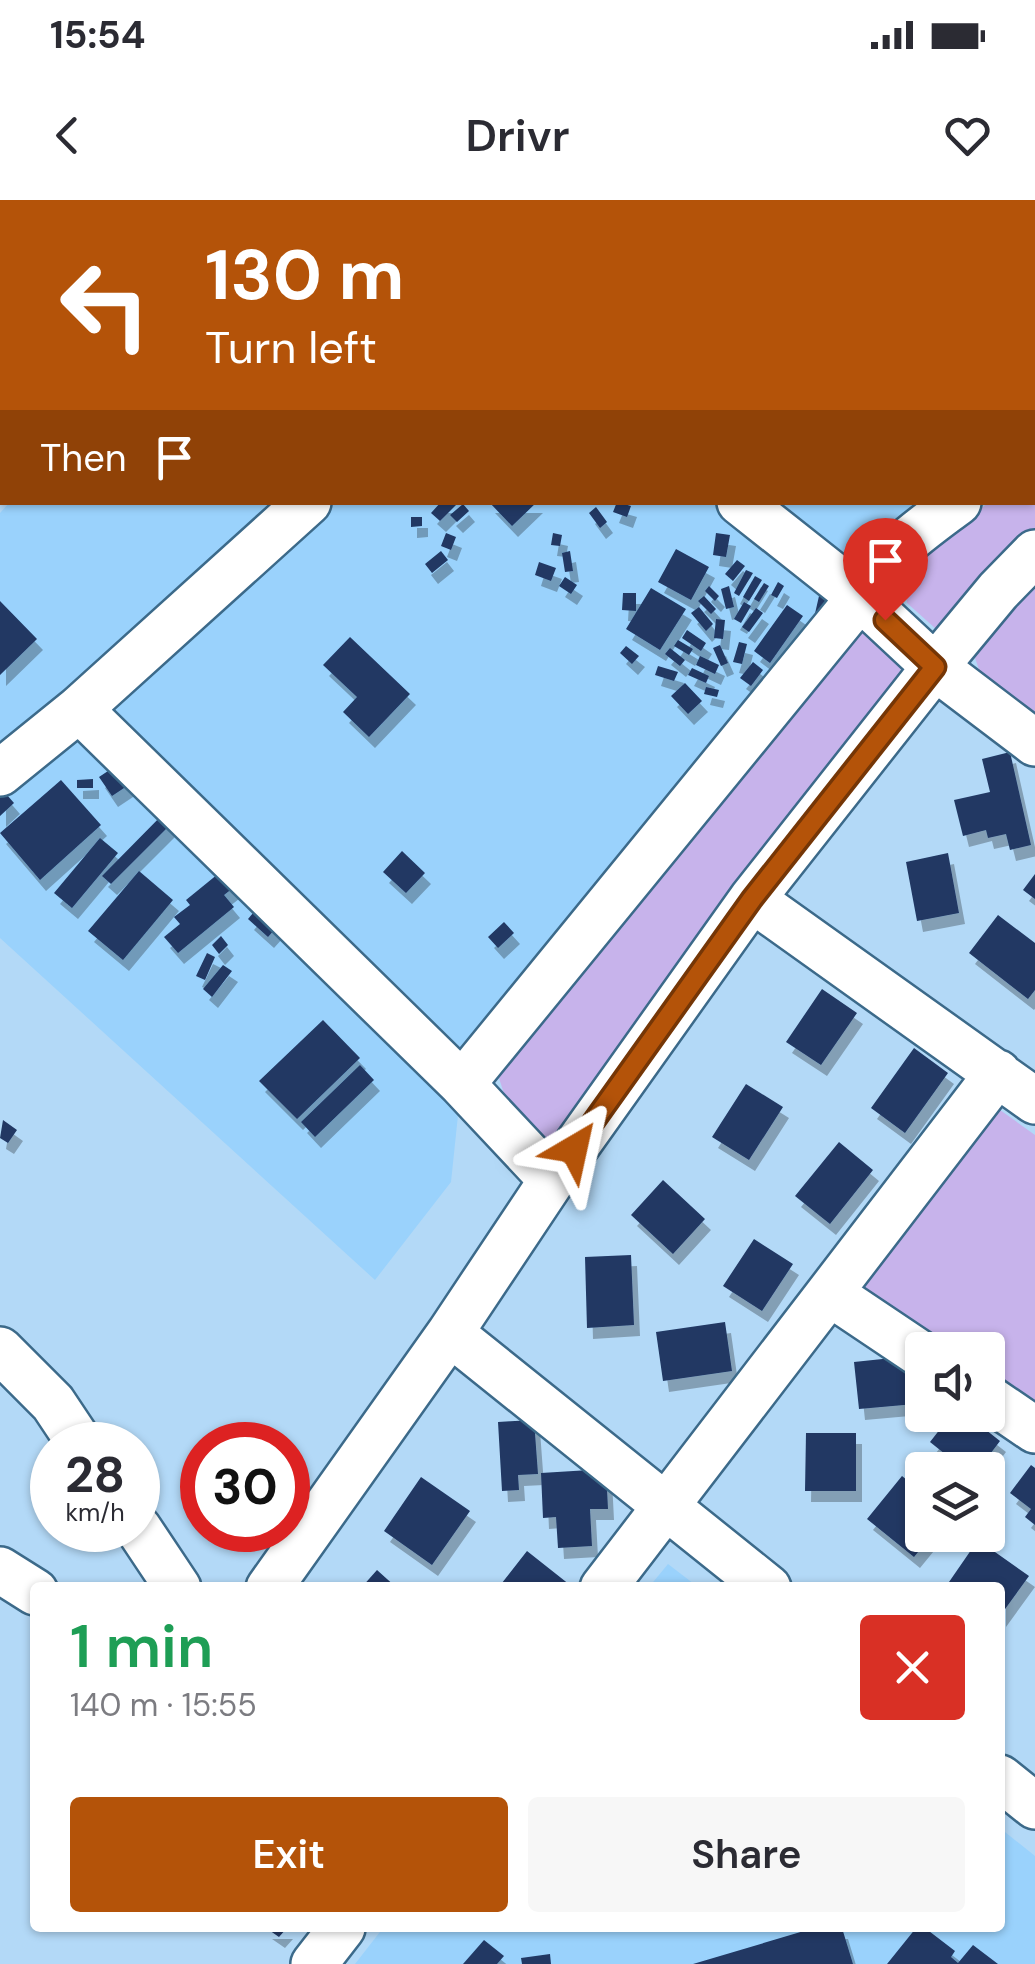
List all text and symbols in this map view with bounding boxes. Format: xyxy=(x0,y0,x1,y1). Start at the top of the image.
text: 15:54 xyxy=(50,10,145,60)
text: Drivr xyxy=(465,106,570,165)
icon: back xyxy=(40,108,95,163)
icon: heart xyxy=(940,108,995,163)
text: 130 m xyxy=(205,230,404,321)
icon: left xyxy=(40,240,170,370)
text: Turn left xyxy=(205,318,377,377)
icon: arrive xyxy=(147,430,202,485)
text: Then xyxy=(40,433,127,483)
pin xyxy=(843,518,928,621)
icon: arrive xyxy=(858,533,913,588)
position arrow xyxy=(522,1097,626,1201)
map controls xyxy=(905,1332,1005,1552)
button: sound xyxy=(905,1332,1005,1432)
speed limit sign: 30 xyxy=(180,1422,310,1552)
text: 28 xyxy=(65,1442,125,1508)
button: layers xyxy=(905,1452,1005,1552)
text: km/h xyxy=(65,1496,125,1529)
text: 1 min xyxy=(70,1607,213,1686)
button: close xyxy=(860,1615,965,1720)
text: 140 m · 15:55 xyxy=(70,1684,257,1726)
button: Exit xyxy=(70,1797,508,1912)
button: Share xyxy=(528,1797,965,1912)

